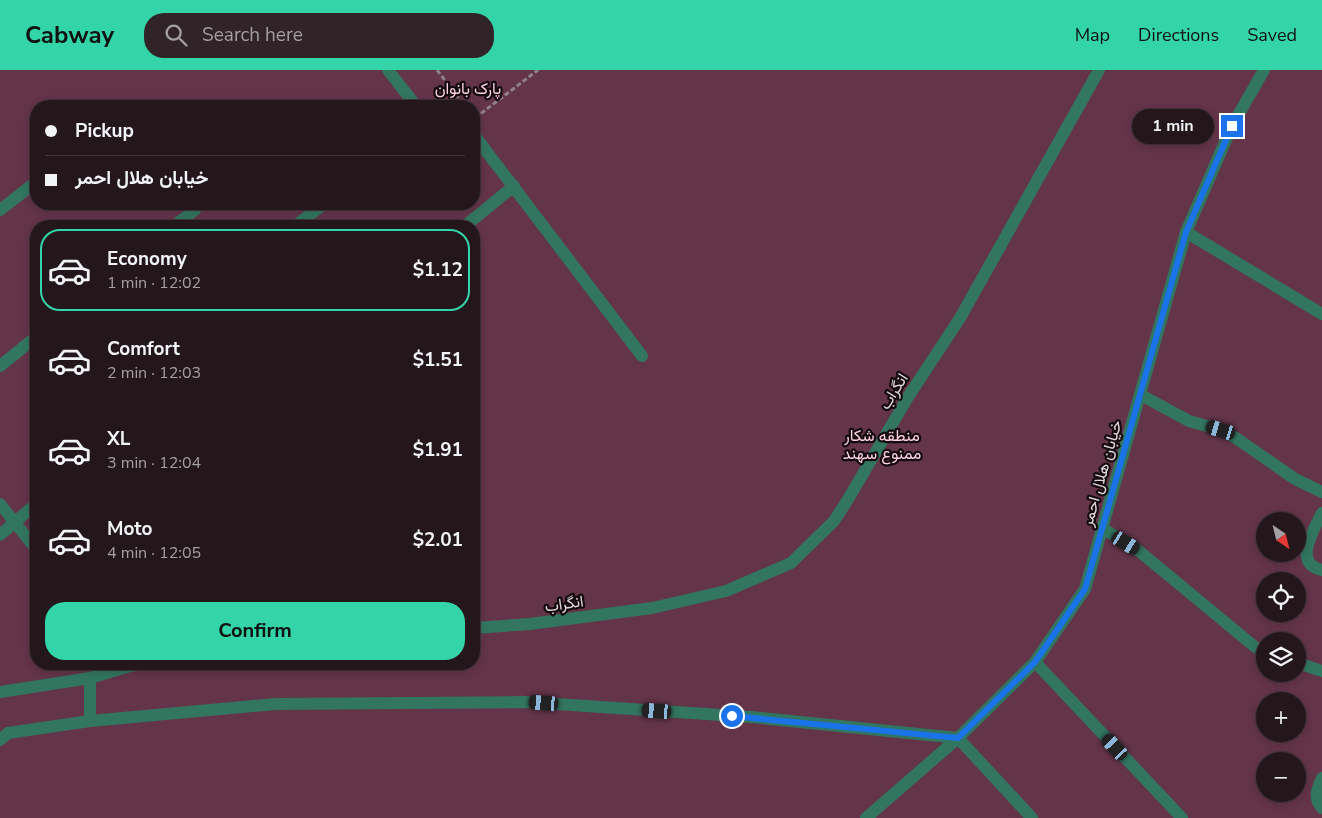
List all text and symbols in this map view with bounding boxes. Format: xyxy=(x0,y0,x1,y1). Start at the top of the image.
search box xyxy=(144,13,494,58)
text: Cabway xyxy=(25,19,114,51)
icon: search xyxy=(162,21,190,49)
text: Search here xyxy=(202,22,303,48)
text: Map xyxy=(1075,23,1110,47)
text: Directions xyxy=(1138,23,1219,47)
text: Saved xyxy=(1247,23,1297,47)
park label: پارک بانوان xyxy=(435,78,501,100)
callout: 1 min xyxy=(1132,108,1214,144)
text: 1 min xyxy=(1152,115,1194,137)
route end xyxy=(1221,115,1243,137)
text: Pickup xyxy=(75,118,134,144)
text: خیابان هلال احمر xyxy=(75,165,208,191)
text: Economy xyxy=(107,246,187,272)
icon: car xyxy=(47,248,92,293)
text: $1.12 xyxy=(413,257,463,283)
text: 1 min · 12:02 xyxy=(107,272,201,294)
text: Comfort xyxy=(107,336,180,362)
icon: car xyxy=(47,338,92,383)
text: $1.51 xyxy=(413,347,463,373)
text: 2 min · 12:03 xyxy=(107,362,201,384)
street label: انگراب xyxy=(874,369,914,414)
street label: خیابان هلال احمر xyxy=(1076,417,1128,530)
car xyxy=(1204,418,1237,442)
park label: منطقه شکار ممنوع سهند xyxy=(843,425,921,465)
text: XL xyxy=(107,426,130,452)
icon: car xyxy=(47,428,92,473)
text: $1.91 xyxy=(413,437,463,463)
text: 3 min · 12:04 xyxy=(107,452,201,474)
north arrow xyxy=(1256,512,1306,562)
map controls xyxy=(1256,512,1306,802)
text: Moto xyxy=(107,516,153,542)
icon: car xyxy=(47,518,92,563)
text: $2.01 xyxy=(413,527,463,553)
car xyxy=(1109,529,1142,557)
text: 4 min · 12:05 xyxy=(107,542,201,564)
button: locate xyxy=(1256,572,1306,622)
street label: انگراب xyxy=(543,590,585,618)
button: Confirm xyxy=(45,602,465,660)
button: layers xyxy=(1256,632,1306,682)
button: + xyxy=(1256,692,1306,742)
car xyxy=(528,694,559,712)
car xyxy=(641,702,672,720)
route start xyxy=(721,705,743,727)
car xyxy=(1099,731,1130,763)
button: − xyxy=(1256,752,1306,802)

